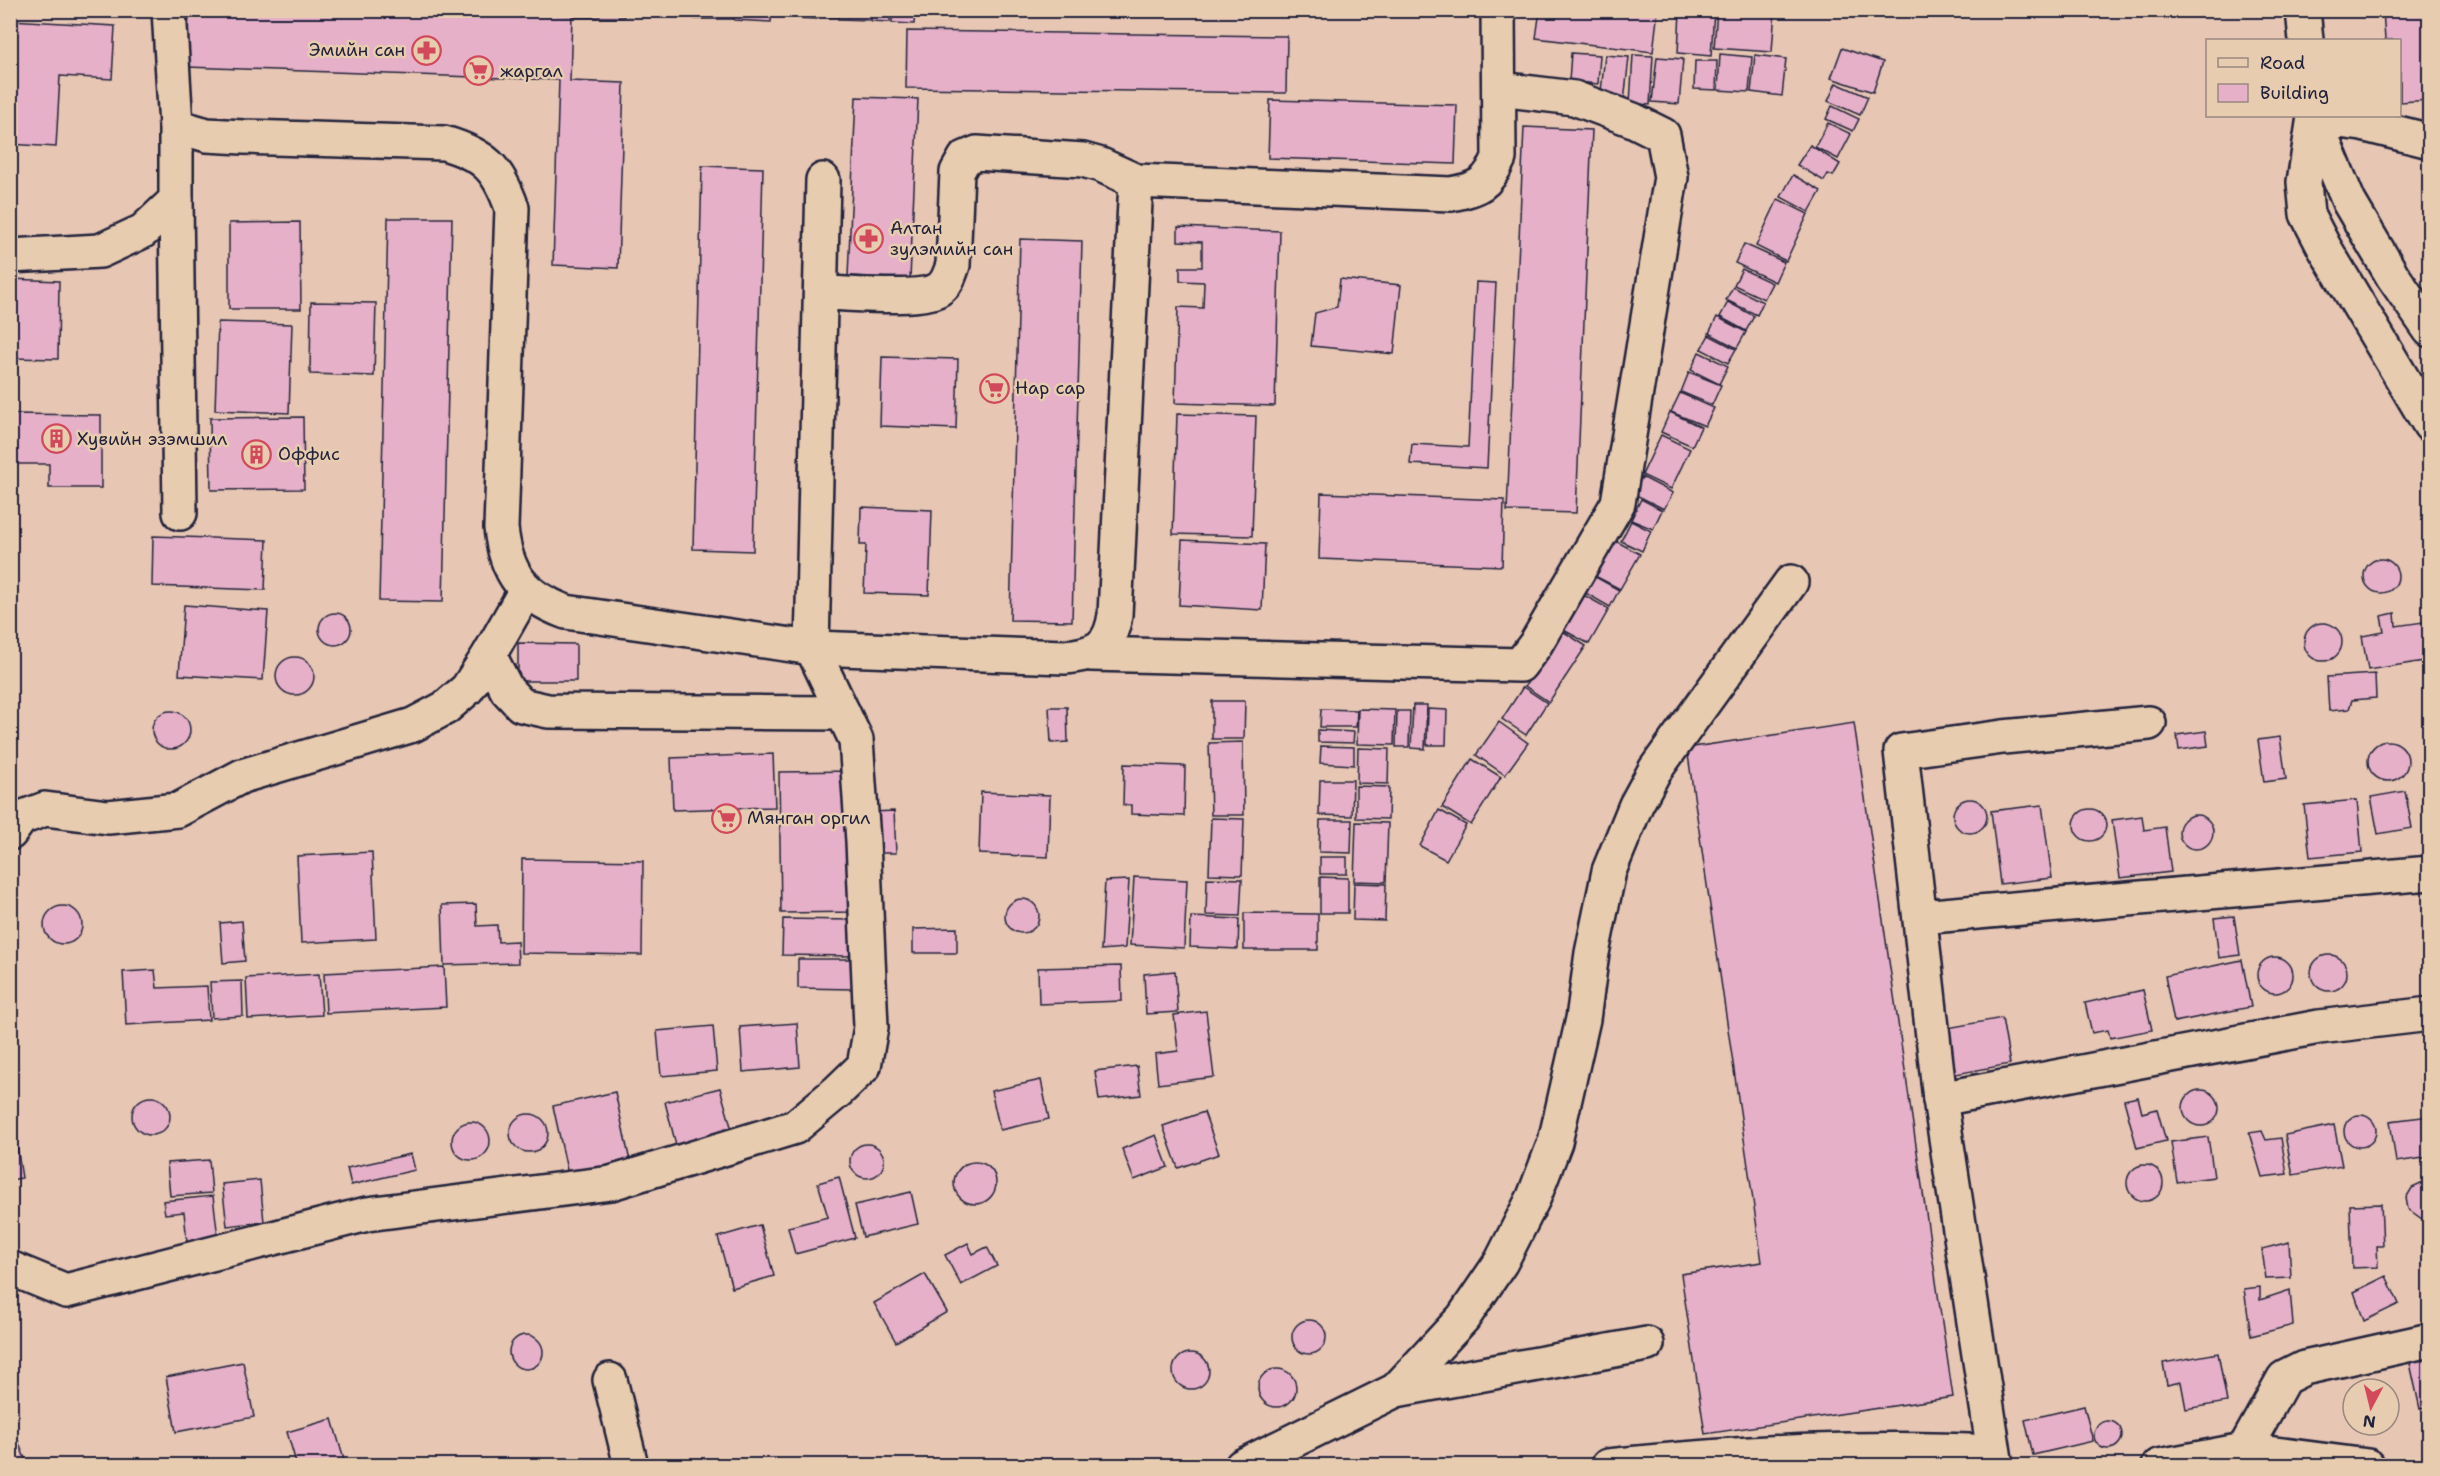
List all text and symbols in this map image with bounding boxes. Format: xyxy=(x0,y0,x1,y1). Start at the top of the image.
pharmacy icon: Эмийн сан xyxy=(410,34,442,66)
place label: Эмийн сан xyxy=(309,38,405,62)
legend xyxy=(2206,39,2401,117)
text: Road xyxy=(2260,51,2305,75)
supermarket icon: жаргал xyxy=(463,55,495,87)
place label: жаргал xyxy=(500,59,563,83)
text: Building xyxy=(2260,81,2329,105)
place label: Алтан зулэмийн сан xyxy=(890,216,1013,261)
pharmacy icon: Алтан зулэмийн сан xyxy=(853,222,885,254)
supermarket icon: Нар сар xyxy=(978,372,1010,404)
place label: Нар сар xyxy=(1015,376,1085,400)
building icon: Хувийн эзэмшил xyxy=(40,423,72,455)
place label: Хувийн эзэмшил xyxy=(77,427,227,451)
building icon: Оффис xyxy=(241,438,273,470)
place label: Оффис xyxy=(278,442,340,466)
supermarket icon: Мянган оргил xyxy=(710,802,742,834)
place label: Мянган оргил xyxy=(747,806,870,830)
north arrow xyxy=(2341,1377,2401,1437)
text: N xyxy=(2362,1410,2377,1433)

